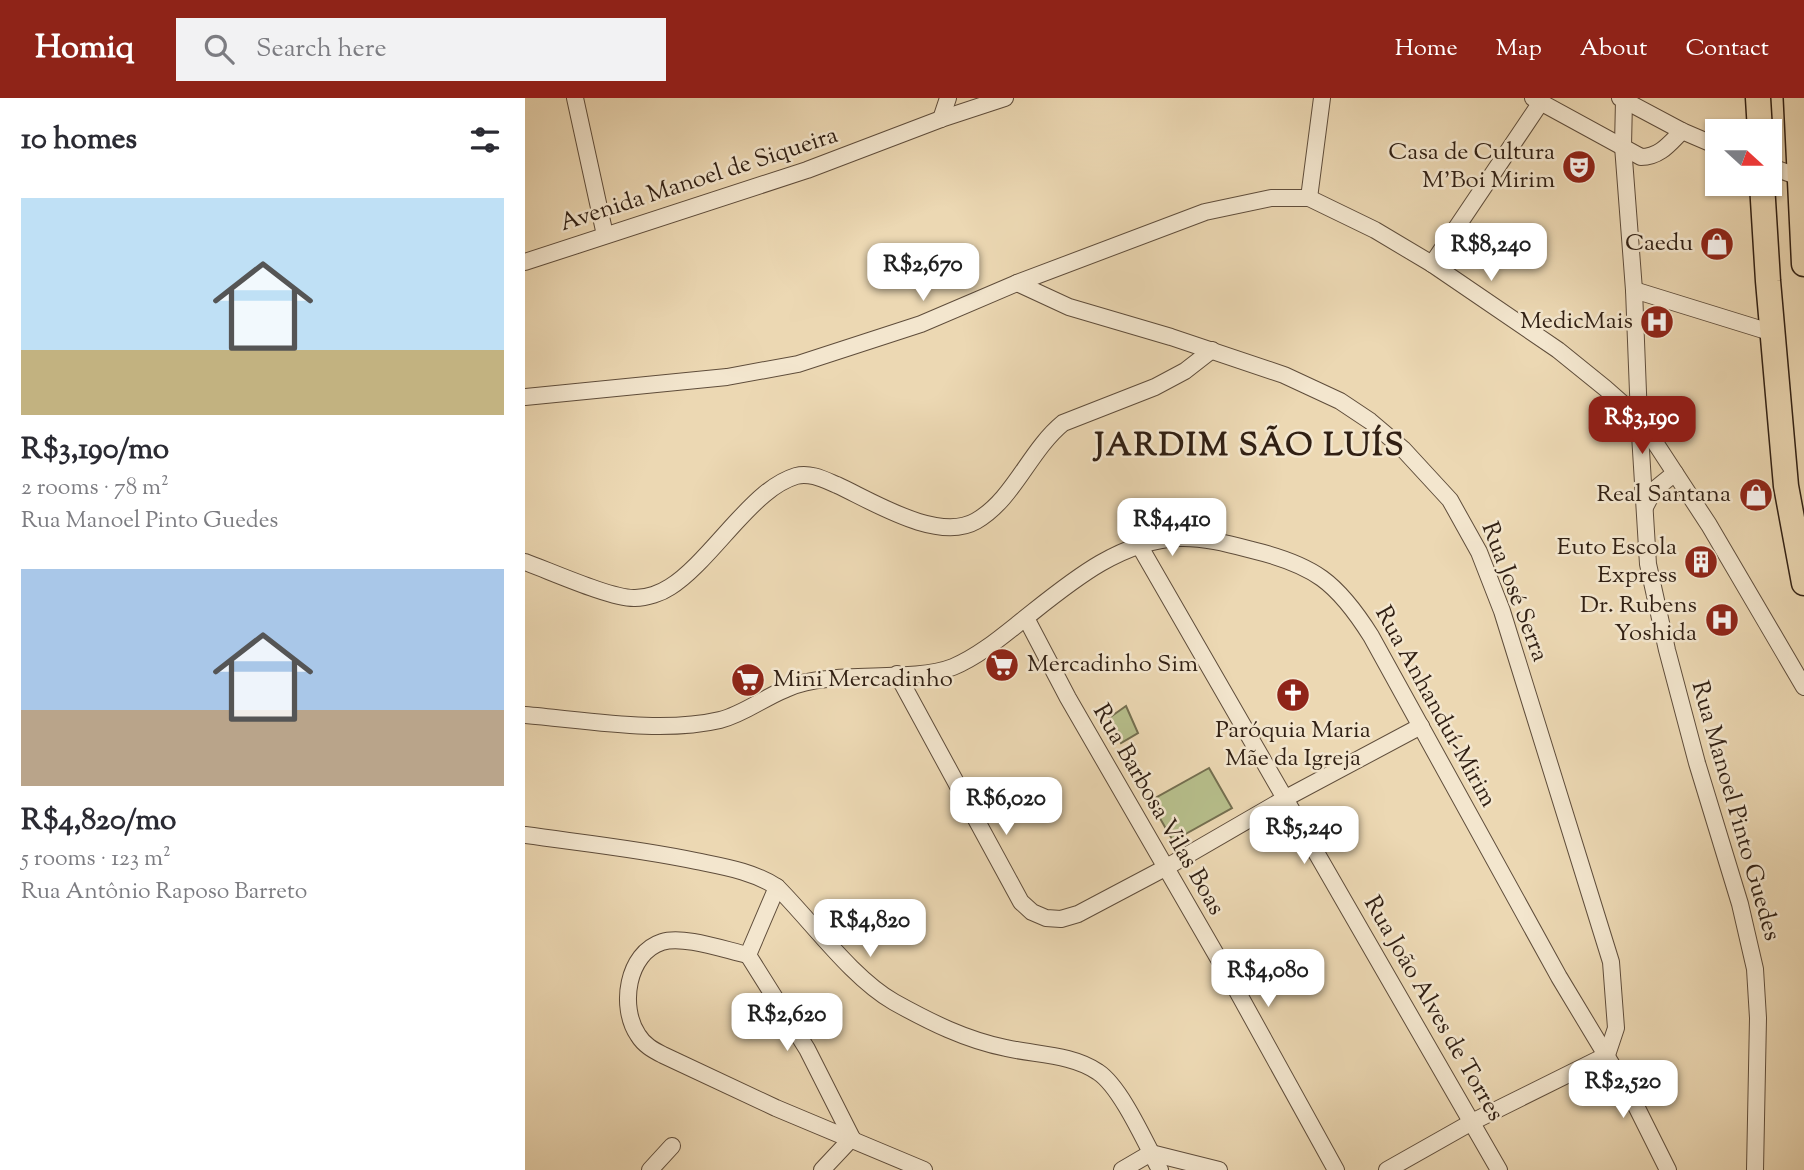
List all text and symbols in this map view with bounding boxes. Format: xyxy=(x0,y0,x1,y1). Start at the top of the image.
search box xyxy=(176,18,666,81)
text: Homiq xyxy=(35,25,134,73)
icon: search xyxy=(200,30,238,68)
text: Search here xyxy=(256,31,387,68)
text: Home xyxy=(1395,32,1458,66)
text: Map xyxy=(1496,32,1542,66)
text: About xyxy=(1580,32,1647,66)
text: Contact xyxy=(1685,32,1769,66)
text: 10 homes xyxy=(21,119,137,162)
street label: Avenida Manoel de Siqueira xyxy=(556,119,842,241)
north arrow xyxy=(1705,119,1781,196)
map controls xyxy=(1705,119,1782,196)
icon: filters xyxy=(466,121,504,159)
place label: Casa de Cultura M'Boi Mirim xyxy=(1388,136,1555,198)
theatre icon: Casa de Cultura M'Boi Mirim xyxy=(1560,148,1598,186)
pin: R$8,240 xyxy=(1426,223,1556,283)
shop icon: Caedu xyxy=(1698,225,1736,263)
place label: Caedu xyxy=(1625,227,1693,261)
text: R$8,240 xyxy=(1451,229,1531,262)
icon: home xyxy=(200,243,326,369)
pin: R$2,670 xyxy=(858,244,988,303)
text: R$2,670 xyxy=(883,249,963,282)
hospital icon: MedicMais xyxy=(1638,303,1676,341)
place label: MedicMais xyxy=(1520,305,1633,339)
pin: R$3,190 xyxy=(1577,396,1707,456)
text: R$3,190 xyxy=(1605,402,1679,435)
district label: JARDIM SÃO LUÍS xyxy=(1093,424,1406,470)
text: R$3,190/mo xyxy=(21,429,169,472)
text: 2 rooms · 78 m² xyxy=(21,472,169,505)
shop icon: Real Santana xyxy=(1737,476,1775,514)
place label: Real Santana xyxy=(1597,478,1731,512)
pin: R$4,410 xyxy=(1107,498,1237,558)
text: R$4,410 xyxy=(1133,504,1211,537)
text: Rua Manoel Pinto Guedes xyxy=(21,505,278,538)
street label: Rua José Serra xyxy=(1472,517,1556,667)
place label: Euto Escola Express xyxy=(1557,531,1677,593)
building icon: Euto Escola Express xyxy=(1682,543,1720,581)
place label: Dr. Rubens Yoshida xyxy=(1580,589,1697,651)
street label: Rua Anhanduí-Mirim xyxy=(1366,600,1505,814)
hospital icon: Dr. Rubens Yoshida xyxy=(1703,601,1741,639)
icon: home xyxy=(200,614,326,740)
supermarket icon: Mercadinho Sim xyxy=(983,646,1021,684)
place label: Mercadinho Sim xyxy=(1027,648,1198,682)
supermarket icon: Mini Mercadinho xyxy=(729,661,767,699)
place label: Mini Mercadinho xyxy=(773,663,953,697)
church icon: Paróquia Maria Mãe da Igreja xyxy=(1274,676,1312,714)
street label: Rua Manoel Pinto Guedes xyxy=(1682,677,1788,945)
street label: Rua Barbosa Vilas Boas xyxy=(1084,698,1232,922)
place label: Paróquia Maria Mãe da Igreja xyxy=(1215,714,1371,776)
pin: R$6,020 xyxy=(941,778,1071,837)
text: R$6,020 xyxy=(966,783,1046,816)
text: R$4,820/mo xyxy=(21,800,177,843)
pin: R$5,240 xyxy=(1239,806,1369,866)
text: R$5,240 xyxy=(1266,812,1342,845)
text: 5 rooms · 123 m² xyxy=(21,843,171,876)
text: Rua Antônio Raposo Barreto xyxy=(21,876,307,909)
street label: Rua João Alves de Torres xyxy=(1354,890,1512,1128)
pin: R$4,820 xyxy=(805,900,935,959)
text: R$4,820 xyxy=(830,905,910,938)
pin: R$4,080 xyxy=(1203,950,1333,1009)
text: R$4,080 xyxy=(1227,955,1309,988)
pin: R$2,620 xyxy=(722,993,852,1053)
text: R$2,620 xyxy=(748,999,826,1032)
pin: R$2,520 xyxy=(1558,1060,1688,1120)
text: R$2,520 xyxy=(1585,1066,1661,1099)

